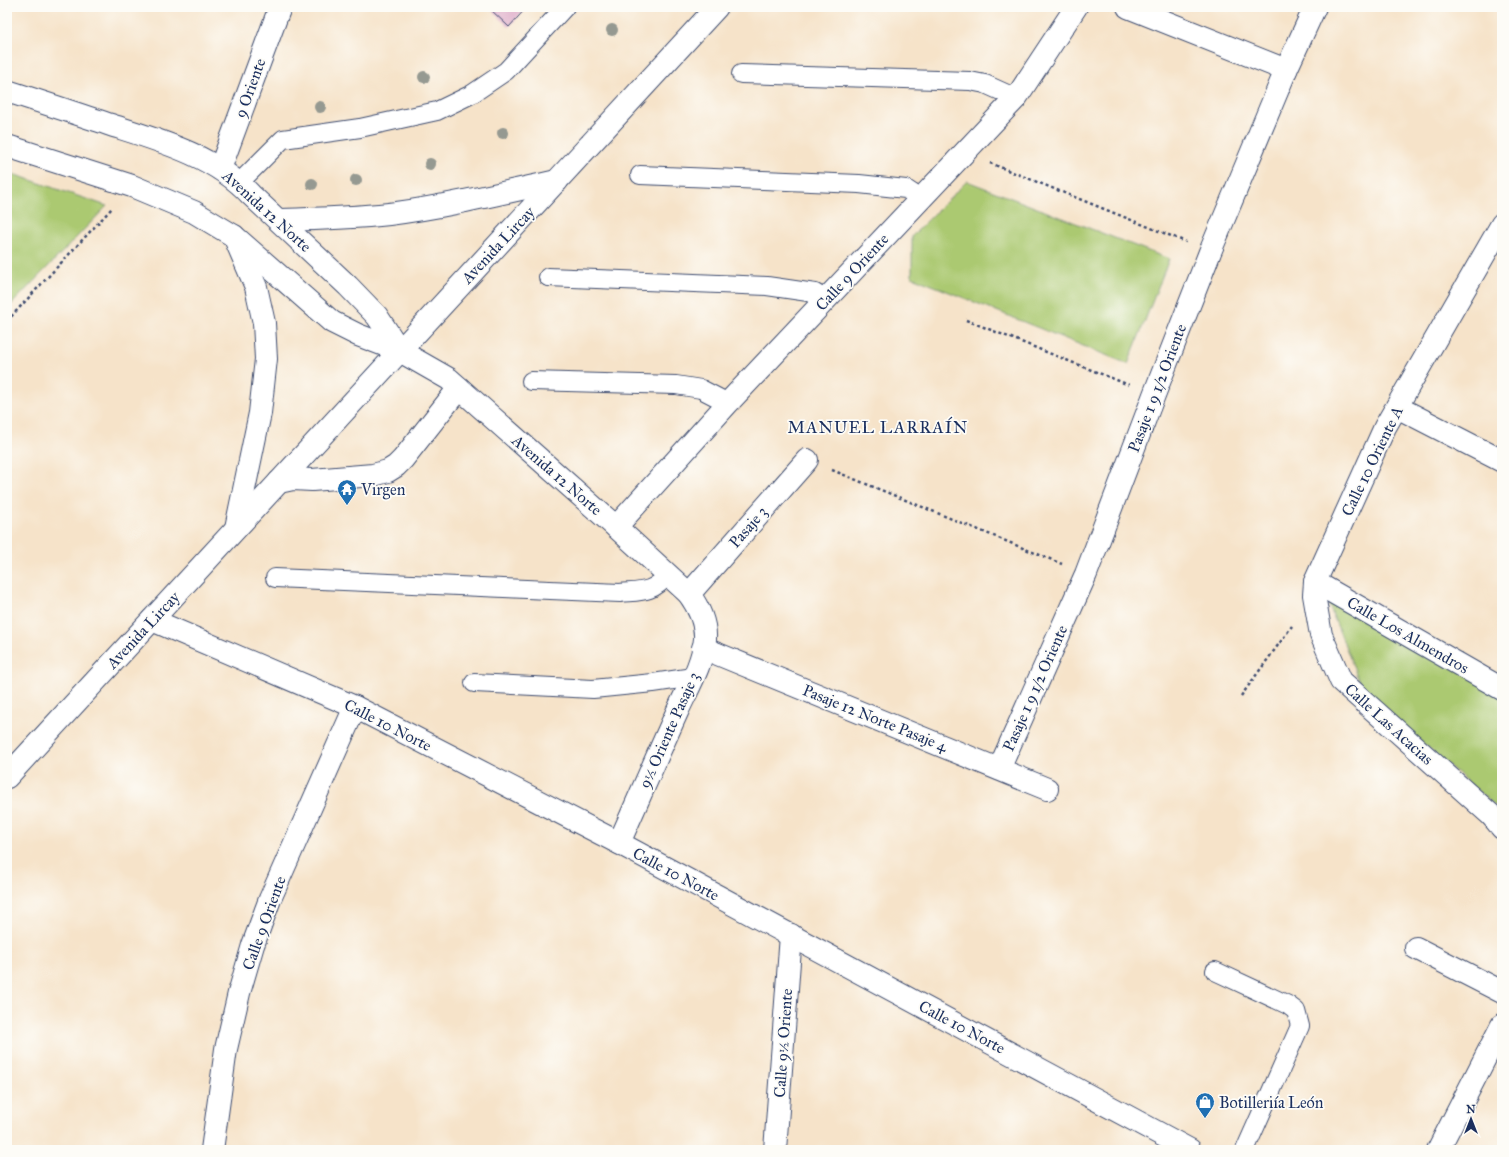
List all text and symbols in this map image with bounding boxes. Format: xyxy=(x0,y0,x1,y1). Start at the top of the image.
street label: 9 Oriente xyxy=(230,55,270,120)
street label: Avenida 12 Norte xyxy=(218,165,316,256)
street label: Avenida Lircay xyxy=(457,202,539,288)
street label: Calle 9 Oriente xyxy=(811,229,893,315)
street label: Pasaje 1 9 1/2 Oriente xyxy=(1124,321,1190,455)
street label: Calle 10 Oriente A xyxy=(1337,403,1407,519)
district label: MANUEL LARRAÍN xyxy=(788,416,968,438)
street label: Avenida 12 Norte xyxy=(507,430,606,519)
temple icon: Virgen xyxy=(336,478,358,506)
place label: Virgen xyxy=(360,480,406,500)
street label: Pasaje 3 xyxy=(725,502,771,552)
street label: Avenida Lircay xyxy=(102,587,184,673)
street label: Calle Los Almendros xyxy=(1344,592,1472,678)
street label: Pasaje 1 9 1/2 Oriente xyxy=(999,622,1071,754)
street label: 9½ Oriente Pasaje 3 xyxy=(635,669,703,791)
street label: Calle Las Acacias xyxy=(1341,679,1437,769)
street label: Pasaje 12 Norte Pasaje 4 xyxy=(800,680,951,756)
street label: Calle 10 Norte xyxy=(341,695,435,755)
street label: Calle 10 Norte xyxy=(630,843,723,905)
street label: Calle 9 Oriente xyxy=(238,873,290,973)
street label: Calle 9½ Oriente xyxy=(770,987,796,1098)
street label: Calle 10 Norte xyxy=(916,996,1009,1058)
shop icon: Botilleriía León xyxy=(1194,1091,1216,1119)
place label: Botilleriía León xyxy=(1219,1093,1324,1112)
north arrow xyxy=(1451,1099,1491,1139)
text: N xyxy=(1466,1103,1476,1116)

